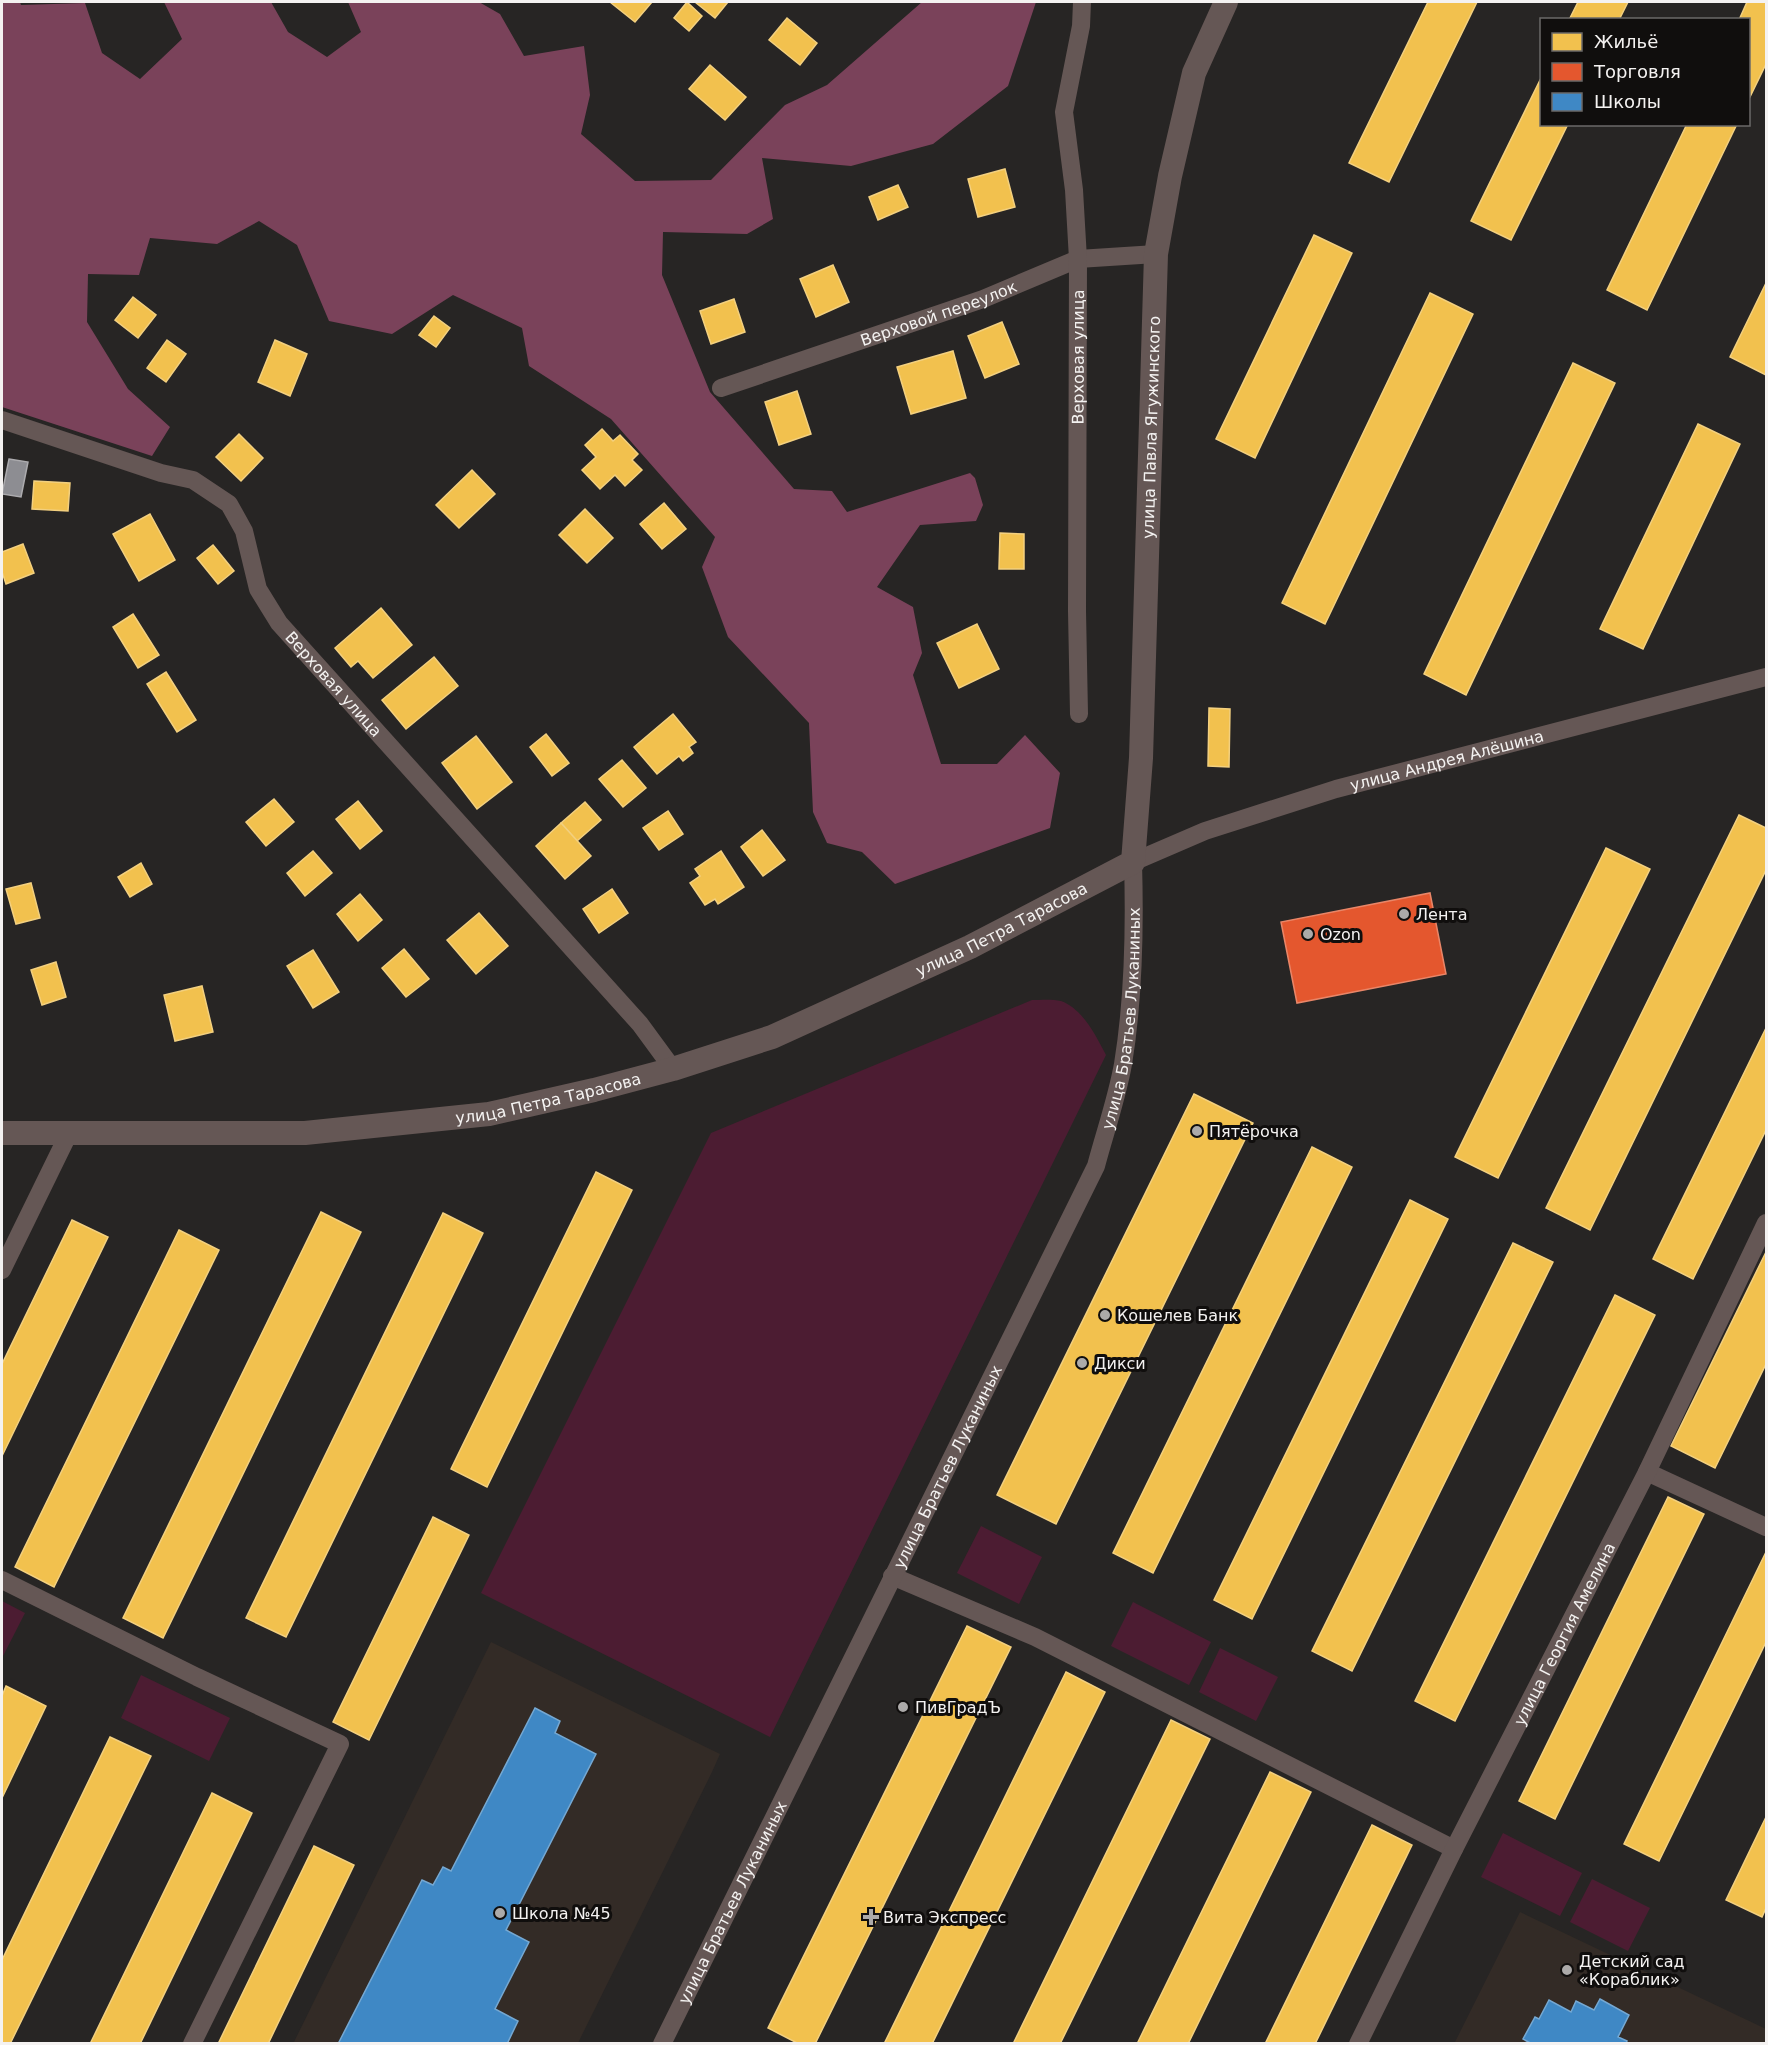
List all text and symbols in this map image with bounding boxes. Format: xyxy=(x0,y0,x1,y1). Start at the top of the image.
legend xyxy=(1540,18,1750,126)
text: Жильё xyxy=(1594,31,1658,52)
text: Торговля xyxy=(1593,61,1681,82)
text: Школы xyxy=(1594,91,1661,112)
street label: Верховой переулок xyxy=(858,277,1020,350)
street label: Верховая улица xyxy=(1069,289,1088,425)
street label: улица Павла Ягужинского xyxy=(1139,315,1164,539)
street label: Верховая улица xyxy=(281,628,386,741)
street label: улица Андрея Алёшина xyxy=(1348,726,1546,795)
street label: улица Петра Тарасова xyxy=(913,879,1091,980)
place label: Лента xyxy=(1416,905,1467,924)
street label: улица Братьев Луканиных xyxy=(1098,907,1144,1132)
marker: Лента xyxy=(1397,907,1411,921)
place label: Ozon xyxy=(1320,925,1361,944)
marker: Ozon xyxy=(1301,927,1315,941)
street label: улица Петра Тарасова xyxy=(454,1069,643,1127)
place label: Пятёрочка xyxy=(1209,1122,1299,1141)
marker: Пятёрочка xyxy=(1190,1124,1204,1138)
place label: Кошелев Банк xyxy=(1117,1306,1238,1325)
marker: Кошелев Банк xyxy=(1098,1308,1112,1322)
place label: Дикси xyxy=(1094,1354,1146,1373)
marker: Дикси xyxy=(1075,1356,1089,1370)
street label: улица Братьев Луканиных xyxy=(890,1362,1006,1572)
street label: улица Георгия Амелина xyxy=(1510,1540,1619,1729)
place label: ПивГрадЪ xyxy=(915,1698,1001,1717)
marker: ПивГрадЪ xyxy=(896,1700,910,1714)
street label: улица Братьев Луканиных xyxy=(674,1798,791,2007)
place label: Школа №45 xyxy=(512,1904,611,1923)
marker: Школа №45 xyxy=(493,1906,507,1920)
place label: Вита Экспресс xyxy=(883,1908,1006,1927)
marker: Вита Экспресс xyxy=(864,1910,878,1924)
place label: Детский сад «Кораблик» xyxy=(1579,1952,1685,1989)
marker: Детский сад «Кораблик» xyxy=(1560,1963,1574,1977)

